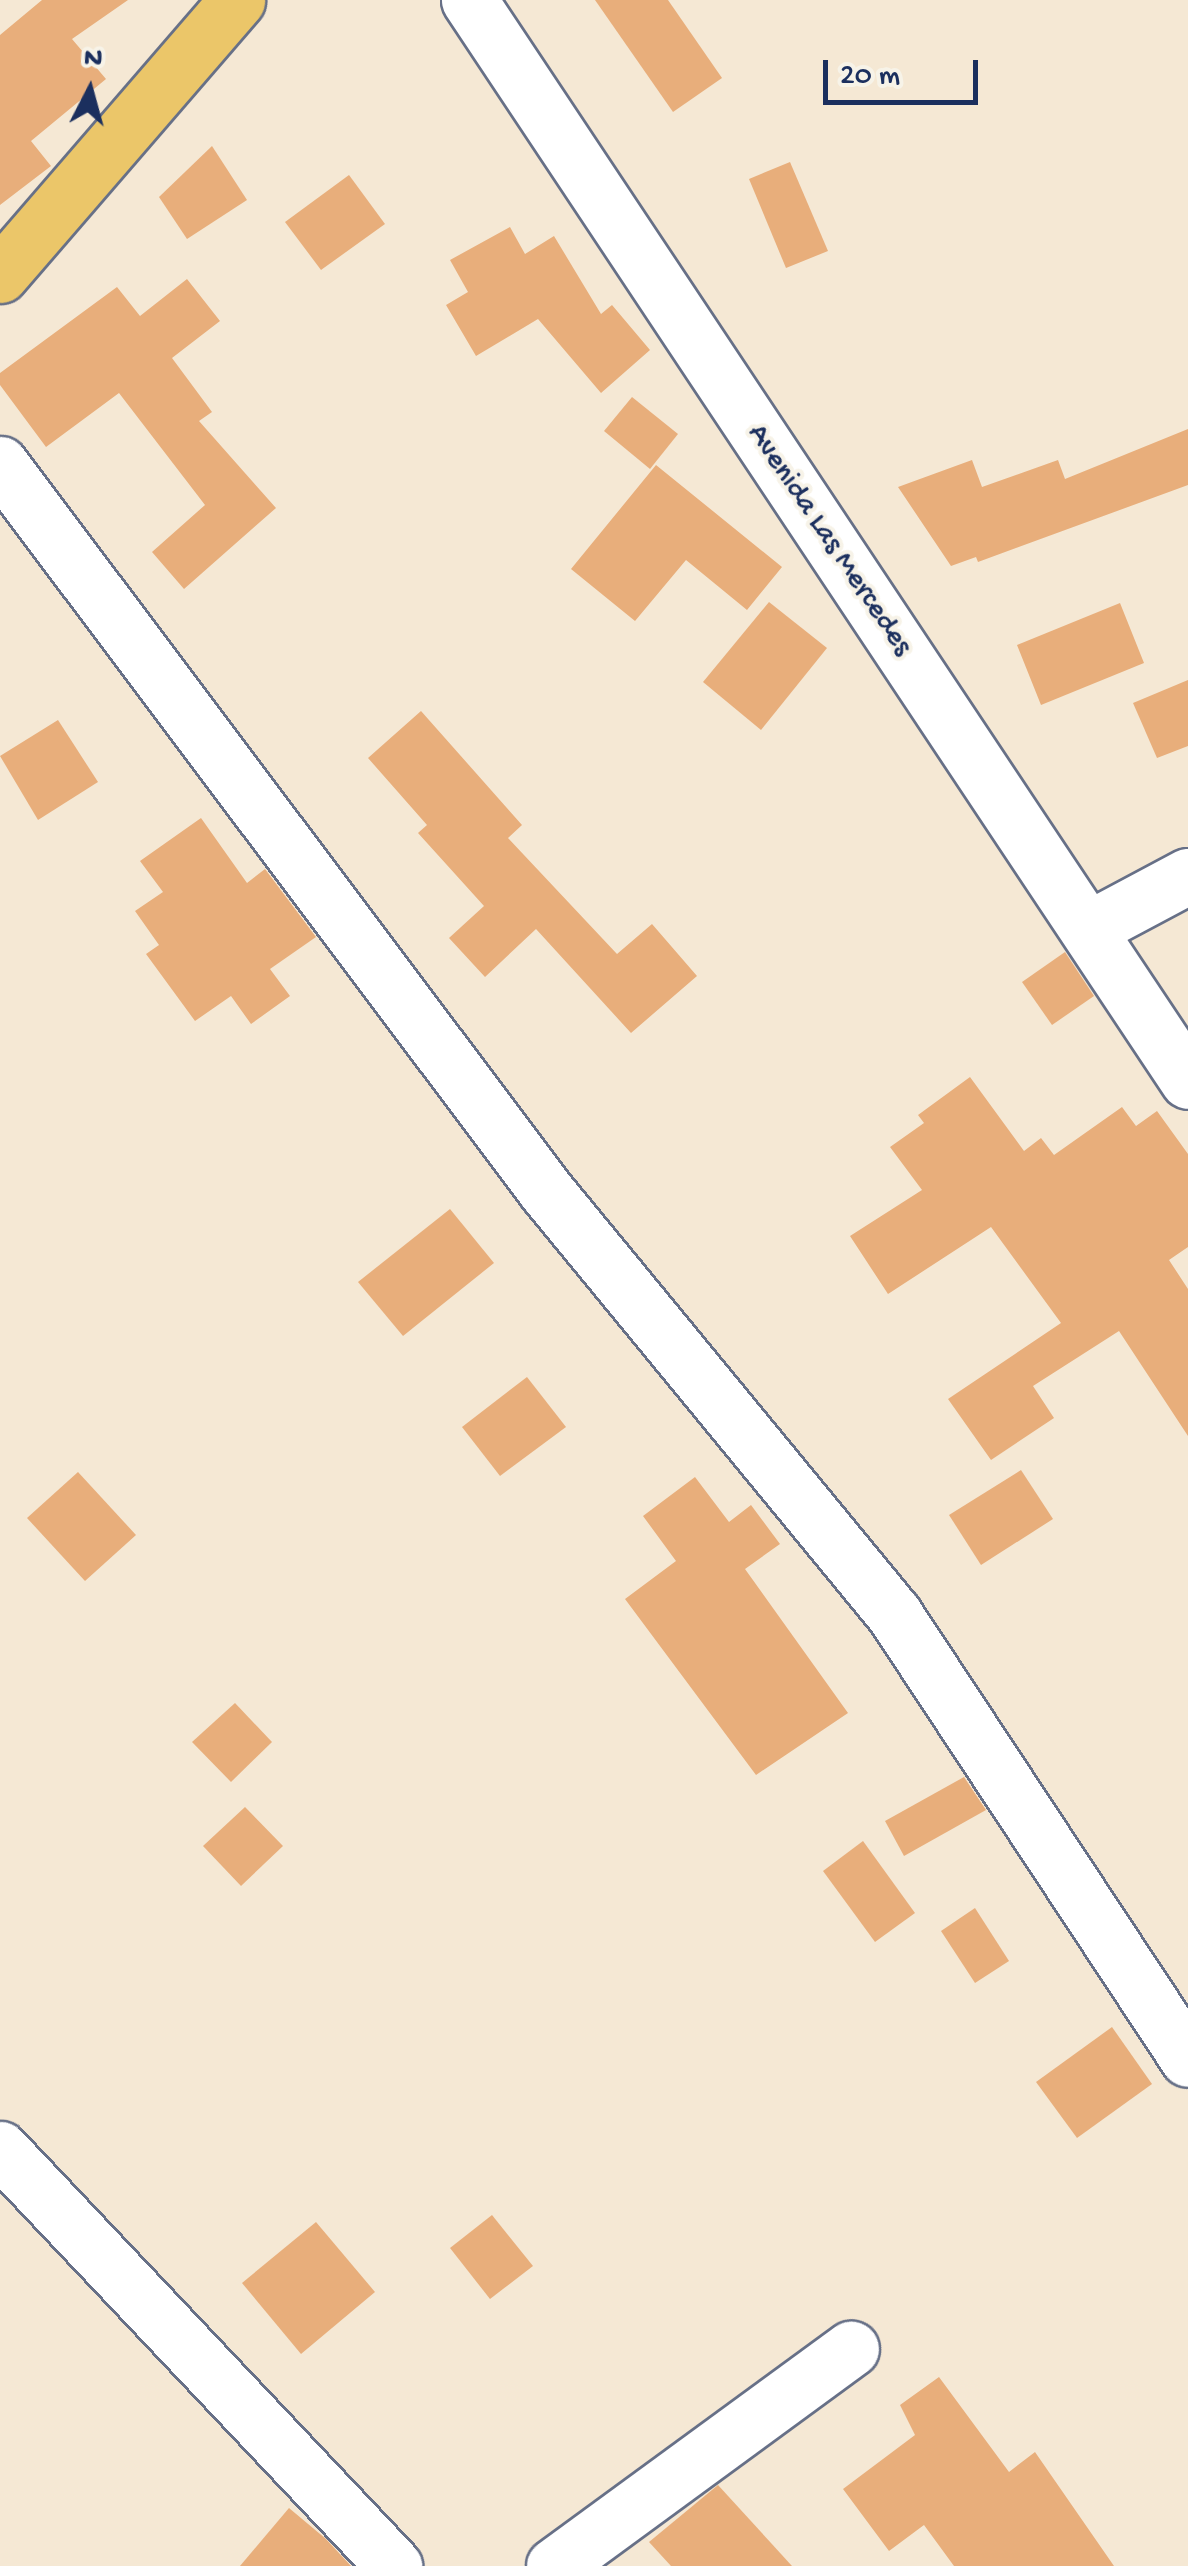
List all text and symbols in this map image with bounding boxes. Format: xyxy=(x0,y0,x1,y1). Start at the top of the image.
north arrow xyxy=(40,40,140,140)
scale bar xyxy=(828,40,983,102)
text: N xyxy=(82,42,104,77)
text: 20 m xyxy=(840,60,900,95)
street label: Avenida Las Mercedes xyxy=(737,419,919,663)

